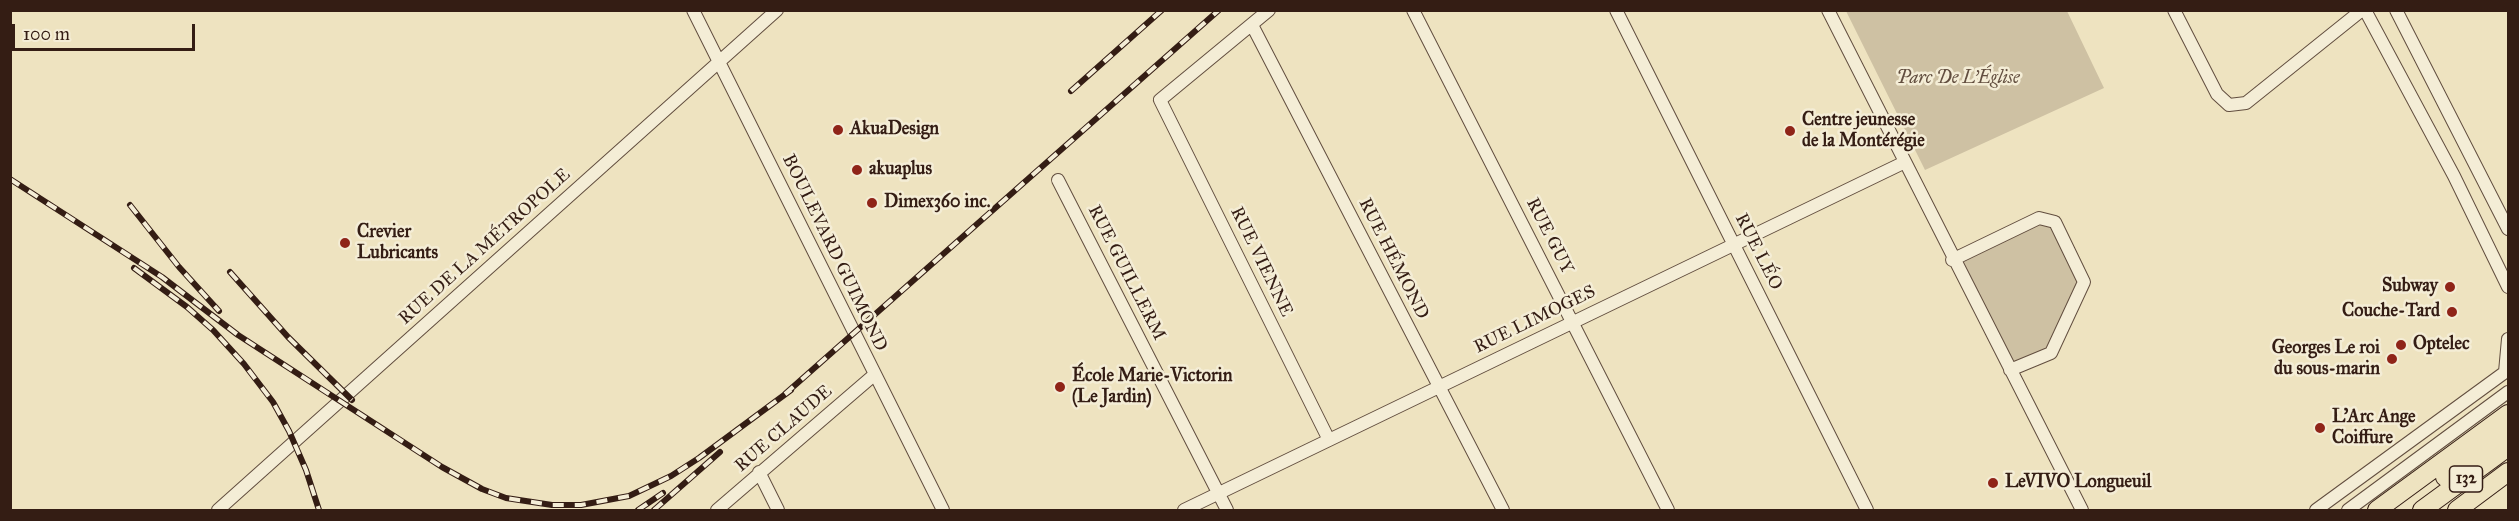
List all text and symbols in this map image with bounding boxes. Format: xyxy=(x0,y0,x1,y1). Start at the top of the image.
scale bar xyxy=(15,12,198,50)
text: 100 m xyxy=(23,23,70,45)
park label: Parc De L'Église xyxy=(1896,68,2020,90)
place label: Centre jeunesse de la Montérégie xyxy=(1802,110,1925,152)
place label: AkuaDesign xyxy=(850,119,939,141)
marker: AkuaDesign xyxy=(831,123,845,137)
marker: Centre jeunesse de la Montérégie xyxy=(1783,124,1797,138)
street label: BOULEVARD GUIMOND xyxy=(777,151,891,355)
place label: akuaplus xyxy=(869,159,932,181)
marker: akuaplus xyxy=(850,163,864,177)
street label: RUE DE LA MÉTROPOLE xyxy=(395,164,575,330)
place label: Dimex360 inc. xyxy=(884,192,990,214)
street label: RUE HÉMOND xyxy=(1353,195,1433,323)
street label: RUE GUY xyxy=(1521,195,1577,277)
marker: Dimex360 inc. xyxy=(865,196,879,210)
street label: RUE GUILLERM xyxy=(1083,202,1169,344)
street label: RUE VIENNE xyxy=(1225,204,1297,320)
street label: RUE LÉO xyxy=(1730,210,1786,294)
place label: Crevier Lubricants xyxy=(357,222,438,264)
marker: Crevier Lubricants xyxy=(338,236,352,250)
place label: Subway xyxy=(2382,276,2438,298)
marker: Subway xyxy=(2443,280,2457,294)
street label: RUE LIMOGES xyxy=(1471,281,1599,359)
place label: Couche-Tard xyxy=(2342,301,2440,323)
marker: Couche-Tard xyxy=(2445,305,2459,319)
place label: Optelec xyxy=(2413,334,2469,356)
place label: Georges Le roi du sous-marin xyxy=(2272,338,2380,380)
marker: Optelec xyxy=(2394,338,2408,352)
marker: Georges Le roi du sous-marin xyxy=(2385,352,2399,366)
place label: École Marie-Victorin (Le Jardin) xyxy=(1072,366,1232,409)
marker: École Marie-Victorin (Le Jardin) xyxy=(1053,380,1067,394)
street label: RUE CLAUDE xyxy=(731,381,837,477)
place label: L'Arc Ange Coiffure xyxy=(2332,407,2416,450)
marker: L'Arc Ange Coiffure xyxy=(2313,421,2327,435)
road number: 132 xyxy=(2450,466,2482,492)
place label: LeVIVO Longueuil xyxy=(2005,472,2151,494)
marker: LeVIVO Longueuil xyxy=(1986,476,2000,490)

